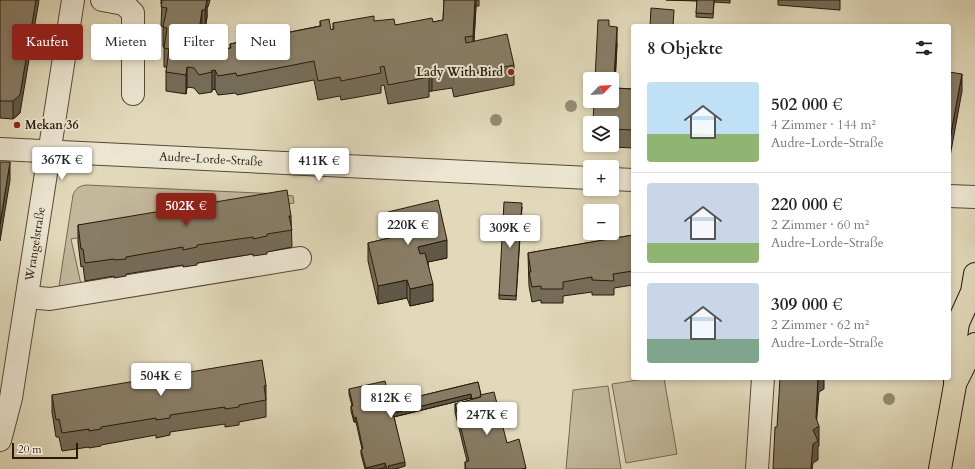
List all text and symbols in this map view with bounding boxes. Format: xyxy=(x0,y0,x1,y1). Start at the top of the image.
chip: Kaufen xyxy=(12,24,83,60)
chip: Mieten xyxy=(91,24,161,60)
chip: Filter xyxy=(169,24,228,60)
chip: Neu xyxy=(236,24,290,60)
text: 8 Objekte xyxy=(647,37,723,60)
icon: filters xyxy=(913,37,935,59)
place label: Lady With Bird xyxy=(416,64,503,80)
marker: Lady With Bird xyxy=(506,67,516,77)
north arrow xyxy=(583,72,619,108)
map controls xyxy=(583,72,619,240)
text: 502 000 € xyxy=(771,93,843,116)
icon: home xyxy=(679,98,727,146)
button: layers xyxy=(583,116,619,152)
text: 4 Zimmer · 144 m² xyxy=(771,116,876,134)
place label: Mekan 36 xyxy=(25,117,79,133)
marker: Mekan 36 xyxy=(12,120,22,130)
text: Audre-Lorde-Straße xyxy=(771,134,884,152)
pin: 367K € xyxy=(29,147,95,181)
street label: Audre-Lorde-Straße xyxy=(159,148,263,170)
pin: 411K € xyxy=(286,148,352,182)
text: 367K € xyxy=(41,151,83,169)
text: 411K € xyxy=(298,152,340,170)
button: + xyxy=(583,160,619,196)
pin: 502K € xyxy=(153,193,219,227)
text: 220 000 € xyxy=(771,193,843,216)
text: 502K € xyxy=(165,197,207,215)
icon: home xyxy=(679,199,727,247)
button: − xyxy=(583,204,619,240)
street label: Wrangelstraße xyxy=(21,206,49,283)
pin: 220K € xyxy=(375,212,441,246)
pin: 309K € xyxy=(477,215,543,249)
text: 220K € xyxy=(387,216,429,234)
text: 2 Zimmer · 60 m² xyxy=(771,216,869,234)
text: 309K € xyxy=(489,219,531,237)
text: Audre-Lorde-Straße xyxy=(771,234,884,252)
text: 309 000 € xyxy=(771,293,843,316)
icon: home xyxy=(679,299,727,347)
text: 2 Zimmer · 62 m² xyxy=(771,316,869,334)
text: Audre-Lorde-Straße xyxy=(771,334,884,352)
pin: 504K € xyxy=(128,363,194,397)
text: 504K € xyxy=(140,367,182,385)
pin: 812K € xyxy=(358,385,424,419)
text: 812K € xyxy=(370,389,412,407)
pin: 247K € xyxy=(454,402,520,436)
text: 247K € xyxy=(466,406,508,424)
scale bar xyxy=(12,441,78,460)
text: 20 m xyxy=(18,442,42,457)

